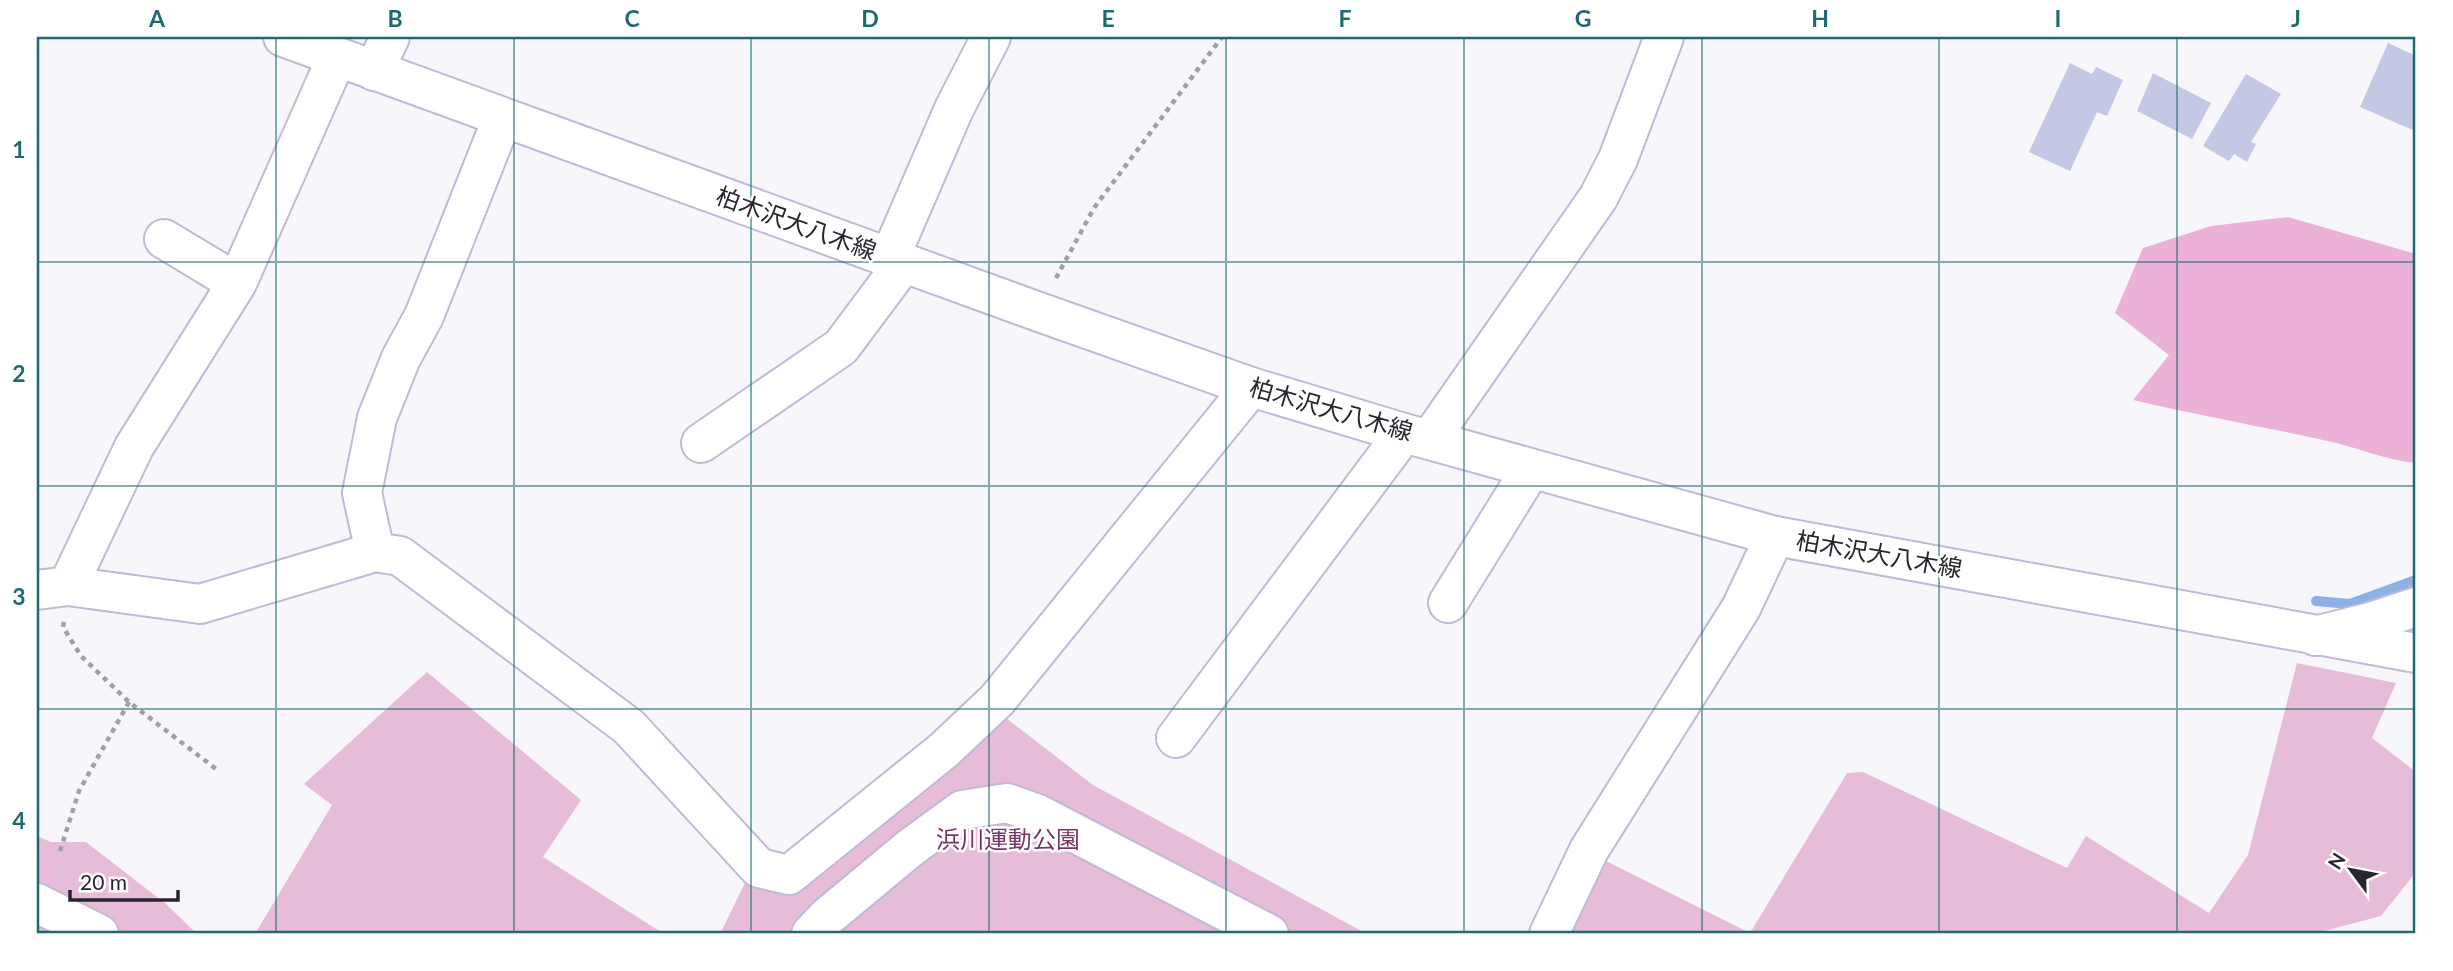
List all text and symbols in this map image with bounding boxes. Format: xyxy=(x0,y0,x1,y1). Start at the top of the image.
text: A xyxy=(148,4,166,32)
text: B xyxy=(387,4,403,32)
text: C xyxy=(624,4,640,32)
text: D xyxy=(861,4,879,32)
text: E xyxy=(1101,4,1115,32)
text: F xyxy=(1338,4,1352,32)
text: G xyxy=(1575,4,1591,32)
text: H xyxy=(1811,4,1829,32)
text: I xyxy=(2055,4,2061,32)
text: J xyxy=(2291,4,2301,32)
text: 1 xyxy=(12,135,26,163)
street label: 柏木沢大八木線 xyxy=(713,180,880,265)
text: 2 xyxy=(12,359,26,387)
street label: 柏木沢大八木線 xyxy=(1247,371,1416,446)
street label: 柏木沢大八木線 xyxy=(1794,525,1965,582)
text: 3 xyxy=(12,582,26,610)
text: 4 xyxy=(12,806,26,834)
park label: 浜川運動公園 xyxy=(936,824,1080,853)
north arrow xyxy=(2316,834,2386,904)
text: N xyxy=(2323,848,2350,873)
scale bar xyxy=(70,859,178,903)
text: 20 m xyxy=(80,869,127,894)

